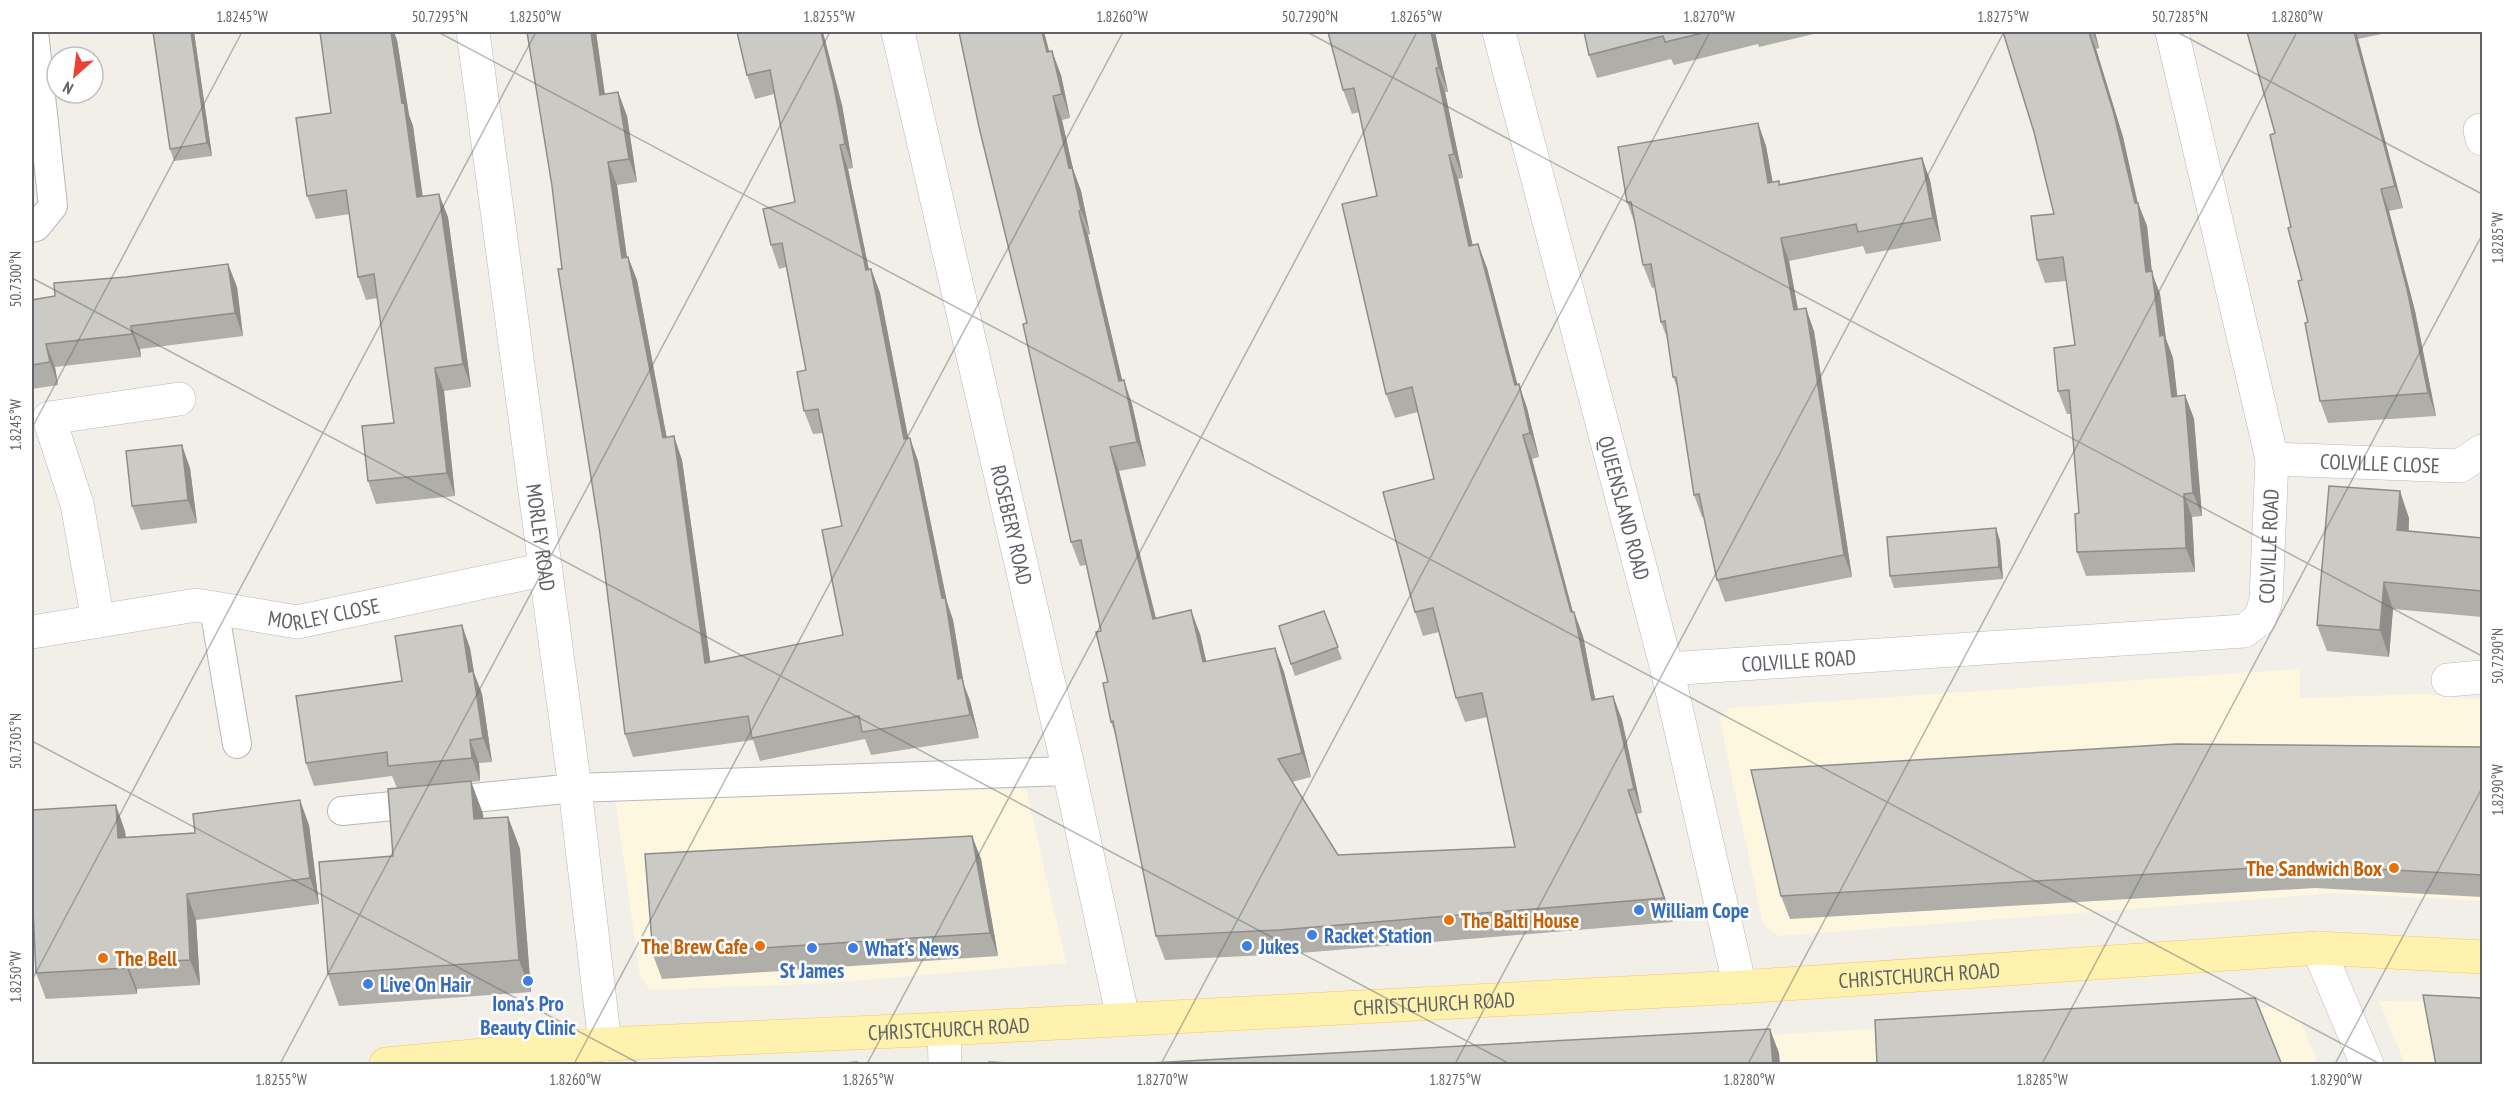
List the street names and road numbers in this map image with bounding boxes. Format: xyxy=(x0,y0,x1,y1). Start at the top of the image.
street label: QUEENSLAND ROAD xyxy=(1593,433,1656,583)
street label: COLVILLE CLOSE xyxy=(2320,447,2440,479)
street label: ROSEBERY ROAD xyxy=(985,462,1039,588)
street label: MORLEY ROAD xyxy=(521,482,562,593)
street label: COLVILLE ROAD xyxy=(2252,488,2284,604)
street label: MORLEY CLOSE xyxy=(266,591,382,636)
street label: COLVILLE ROAD xyxy=(1741,643,1857,678)
street label: CHRISTCHURCH ROAD xyxy=(1838,956,2001,994)
street label: CHRISTCHURCH ROAD xyxy=(1353,985,1516,1021)
street label: CHRISTCHURCH ROAD xyxy=(867,1011,1030,1046)

